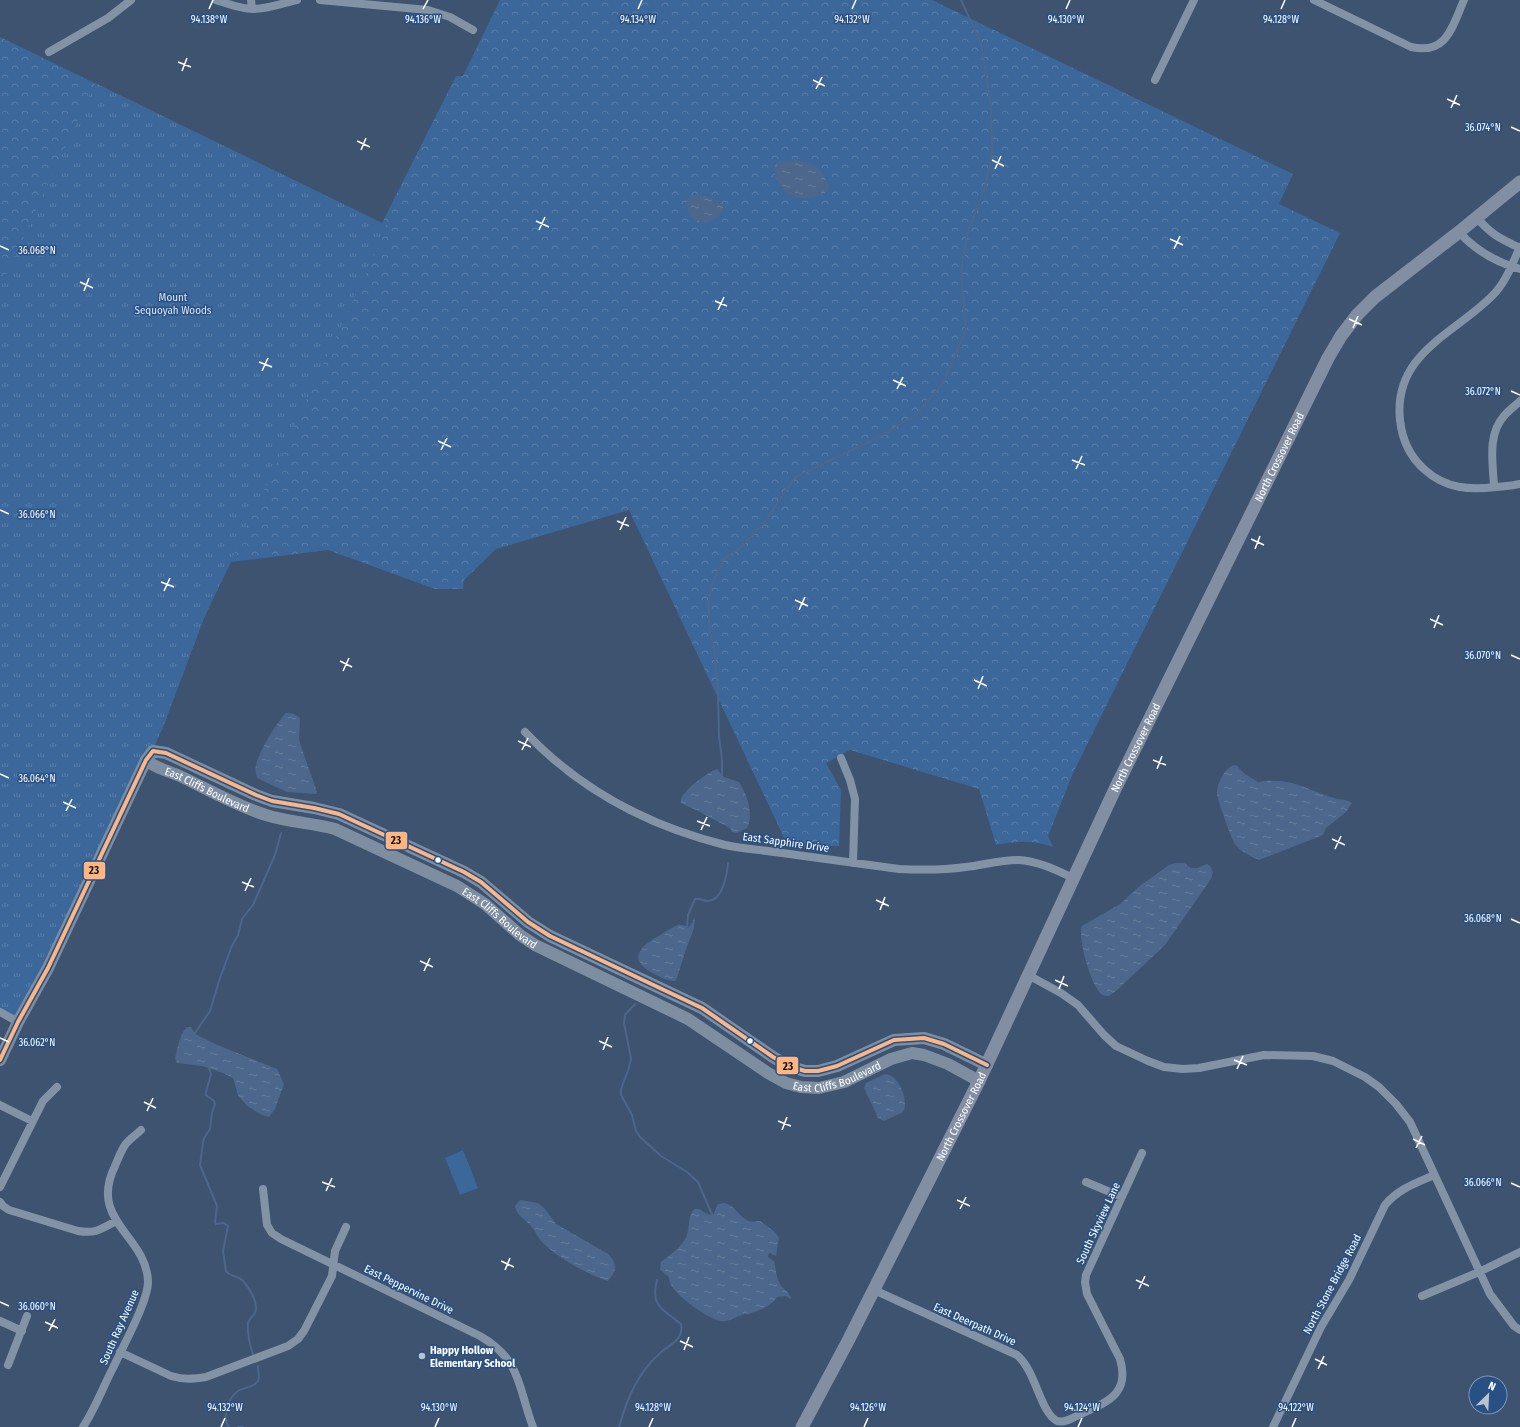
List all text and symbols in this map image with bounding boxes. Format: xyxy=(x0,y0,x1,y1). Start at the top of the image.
text: 94.138°W xyxy=(191,14,228,26)
text: 94.136°W xyxy=(405,14,442,26)
text: 94.134°W xyxy=(620,14,657,26)
text: 94.132°W xyxy=(834,14,870,26)
text: 94.130°W xyxy=(1048,14,1085,26)
text: 94.128°W xyxy=(1263,14,1300,26)
text: 36.074°N xyxy=(1465,122,1501,134)
text: 36.068°N xyxy=(18,245,56,257)
park label: Mount Sequoyah Woods xyxy=(134,291,212,317)
text: 36.072°N xyxy=(1465,386,1501,398)
street label: North Crossover Road xyxy=(1252,411,1307,504)
text: 36.066°N xyxy=(18,509,56,521)
text: 36.070°N xyxy=(1465,650,1501,662)
street label: North Crossover Road xyxy=(1109,701,1163,794)
street label: East Cliffs Boulevard xyxy=(163,765,251,815)
text: 36.064°N xyxy=(18,773,56,785)
street label: East Sapphire Drive xyxy=(742,830,830,855)
line badge: 23 xyxy=(385,831,408,850)
text: 23 xyxy=(390,834,401,847)
unlabelled marker xyxy=(433,855,443,865)
line badge: 23 xyxy=(83,861,106,880)
text: 23 xyxy=(88,864,99,877)
street label: East Cliffs Boulevard xyxy=(460,885,540,952)
text: 36.068°N xyxy=(1464,913,1502,925)
unlabelled marker xyxy=(745,1036,755,1046)
text: 36.062°N xyxy=(19,1037,55,1049)
line badge: 23 xyxy=(776,1056,799,1075)
street label: East Cliffs Boulevard xyxy=(791,1059,883,1095)
text: 23 xyxy=(782,1060,793,1073)
street label: North Crossover Road xyxy=(934,1070,989,1163)
text: 36.066°N xyxy=(1464,1177,1502,1189)
street label: South Skyview Lane xyxy=(1074,1180,1123,1266)
street label: North Stone Bridge Road xyxy=(1301,1232,1364,1336)
street label: East Peppervine Drive xyxy=(362,1262,456,1317)
street label: South Ray Avenue xyxy=(97,1288,142,1367)
street label: East Deerpath Drive xyxy=(932,1300,1018,1348)
text: 36.060°N xyxy=(18,1301,56,1313)
place label: Happy Hollow Elementary School xyxy=(430,1344,516,1370)
marker: Happy Hollow Elementary School xyxy=(417,1351,427,1361)
north arrow xyxy=(1468,1375,1508,1415)
text: N xyxy=(1486,1379,1498,1394)
text: 94.132°W xyxy=(207,1402,243,1414)
text: 94.130°W xyxy=(421,1402,458,1414)
text: 94.128°W xyxy=(635,1402,672,1414)
text: 94.126°W xyxy=(850,1402,887,1414)
text: 94.124°W xyxy=(1064,1402,1100,1414)
text: 94.122°W xyxy=(1278,1402,1314,1414)

